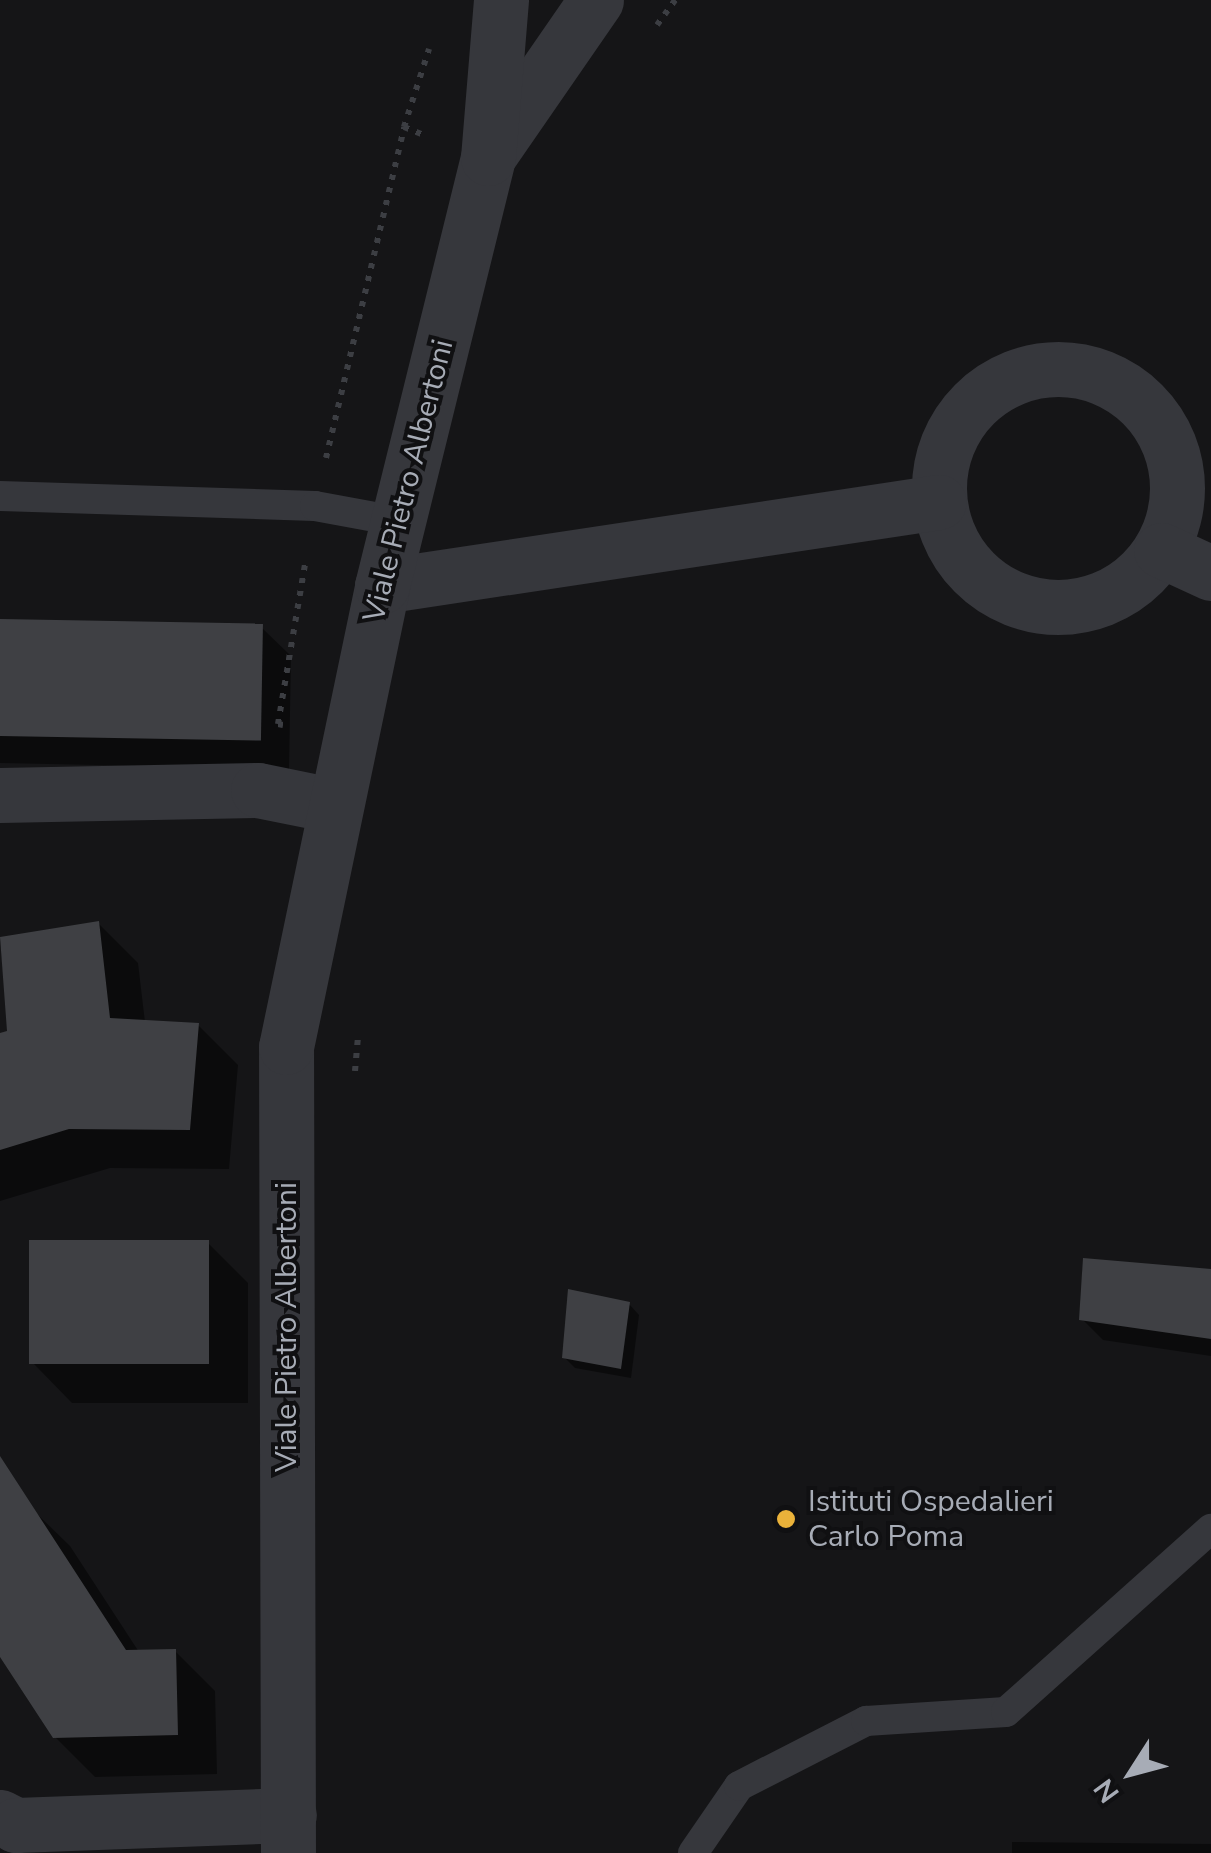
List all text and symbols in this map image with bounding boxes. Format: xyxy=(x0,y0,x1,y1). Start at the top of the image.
street label: Viale Pietro Albertoni xyxy=(356,336,462,626)
street label: Viale Pietro Albertoni xyxy=(269,1182,305,1472)
place label: Istituti Ospedalieri Carlo Poma xyxy=(808,1484,1054,1554)
marker: Istituti Ospedalieri Carlo Poma xyxy=(773,1506,799,1532)
north arrow xyxy=(1081,1723,1181,1823)
text: N xyxy=(1085,1771,1128,1810)

